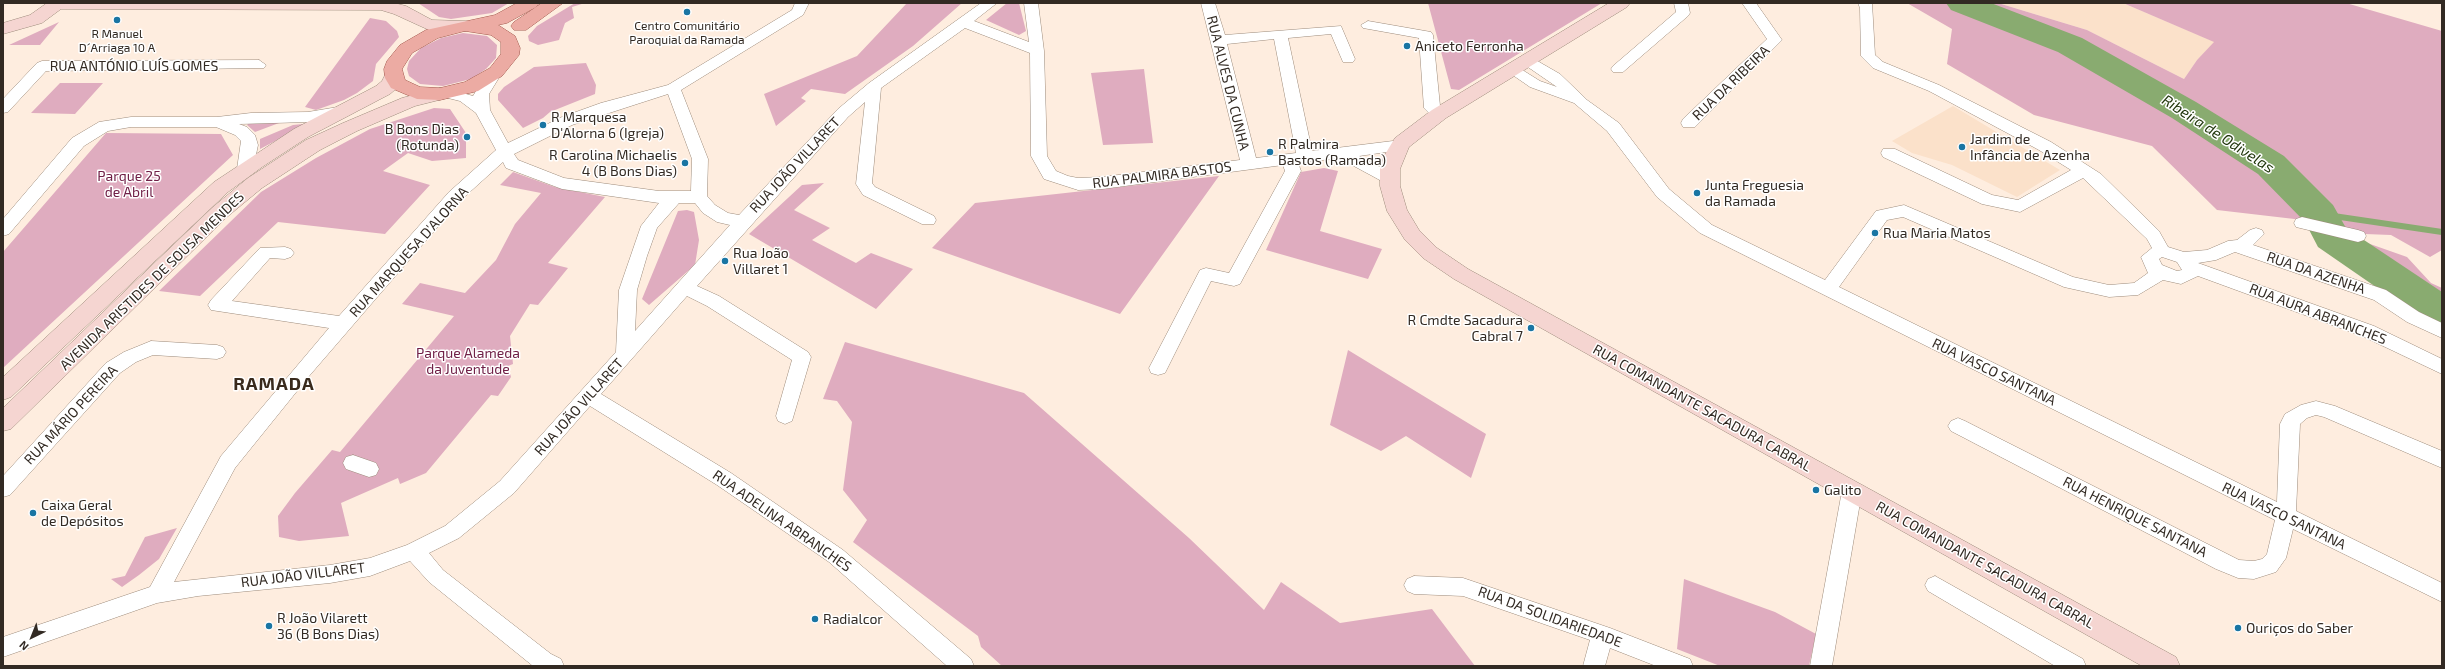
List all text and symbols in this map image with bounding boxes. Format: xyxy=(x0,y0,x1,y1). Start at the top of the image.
marker: Centro Comunitário Paroquial da Ramada xyxy=(682,7,692,17)
street label: RUA ALVES DA CUNHA xyxy=(1203,14,1253,152)
marker: R Manuel D´Arriaga 10 A xyxy=(112,15,122,25)
place label: Centro Comunitário Paroquial da Ramada xyxy=(629,19,745,47)
place label: R Manuel D´Arriaga 10 A xyxy=(79,27,155,55)
place label: Aniceto Ferronha xyxy=(1415,38,1524,54)
marker: Aniceto Ferronha xyxy=(1402,41,1412,51)
street label: RUA DA RIBEIRA xyxy=(1689,42,1773,124)
street label: RUA ANTÓNIO LUÍS GOMES xyxy=(50,58,218,74)
water label: Ribeira de Odivelas xyxy=(2159,91,2277,177)
place label: R Marquesa D'Alorna 6 (Igreja) xyxy=(551,109,664,142)
street label: RUA JOÃO VILLARET xyxy=(746,114,844,216)
marker: R Marquesa D'Alorna 6 (Igreja) xyxy=(538,120,548,130)
place label: B Bons Dias (Rotunda) xyxy=(385,121,459,154)
place label: Jardim de Infância de Azenha xyxy=(1970,131,2090,164)
marker: B Bons Dias (Rotunda) xyxy=(462,132,472,142)
place label: R Palmira Bastos (Ramada) xyxy=(1278,136,1386,168)
marker: Jardim de Infância de Azenha xyxy=(1957,142,1967,152)
place label: R Carolina Michaelis 4 (B Bons Dias) xyxy=(549,147,677,180)
marker: R Palmira Bastos (Ramada) xyxy=(1265,147,1275,157)
marker: R Carolina Michaelis 4 (B Bons Dias) xyxy=(680,158,690,168)
street label: RUA PALMIRA BASTOS xyxy=(1091,158,1233,192)
park label: Parque 25 de Abril xyxy=(97,168,161,200)
place label: Junta Freguesia da Ramada xyxy=(1705,177,1804,210)
street label: RUA MARQUESA D'ALORNA xyxy=(346,183,472,321)
street label: AVENIDA ARISTIDES DE SOUSA MENDES xyxy=(56,188,248,374)
marker: Junta Freguesia da Ramada xyxy=(1692,188,1702,198)
place label: Rua Maria Matos xyxy=(1883,225,1991,241)
marker: Rua Maria Matos xyxy=(1870,228,1880,238)
place label: Rua João Villaret 1 xyxy=(733,245,789,278)
street label: RUA DA AZENHA xyxy=(2264,248,2368,298)
marker: Rua João Villaret 1 xyxy=(720,256,730,266)
street label: RUA AURA ABRANCHES xyxy=(2247,280,2389,348)
place label: R Cmdte Sacadura Cabral 7 xyxy=(1408,312,1523,344)
marker: R Cmdte Sacadura Cabral 7 xyxy=(1526,323,1536,333)
street label: RUA VASCO SANTANA xyxy=(1929,335,2059,409)
street label: RUA COMANDANTE SACADURA CABRAL xyxy=(1590,341,1814,475)
park label: Parque Alameda da Juventude xyxy=(416,345,520,378)
street label: RUA JOÃO VILLARET xyxy=(531,355,627,459)
street label: RUA MÁRIO PEREIRA xyxy=(21,362,121,468)
district label: RAMADA xyxy=(233,373,315,395)
street label: RUA ADELINA ABRANCHES xyxy=(709,467,855,575)
street label: RUA HENRIQUE SANTANA xyxy=(2060,473,2210,561)
street label: RUA VASCO SANTANA xyxy=(2219,479,2349,553)
place label: Galito xyxy=(1824,482,1861,498)
marker: Galito xyxy=(1811,485,1821,495)
place label: Caixa Geral de Depósitos xyxy=(41,497,124,530)
street label: RUA COMANDANTE SACADURA CABRAL xyxy=(1873,498,2097,632)
marker: Caixa Geral de Depósitos xyxy=(28,508,38,518)
street label: RUA JOÃO VILLARET xyxy=(240,559,366,591)
street label: RUA DA SOLIDARIEDADE xyxy=(1476,583,1624,651)
place label: R João Vilarett 36 (B Bons Dias) xyxy=(277,610,379,642)
place label: Radialcor xyxy=(823,611,883,627)
marker: Radialcor xyxy=(810,614,820,624)
north arrow xyxy=(12,617,52,657)
place label: Ouriços do Saber xyxy=(2246,620,2353,636)
marker: R João Vilarett 36 (B Bons Dias) xyxy=(264,621,274,631)
marker: Ouriços do Saber xyxy=(2233,623,2243,633)
text: N xyxy=(16,639,31,654)

